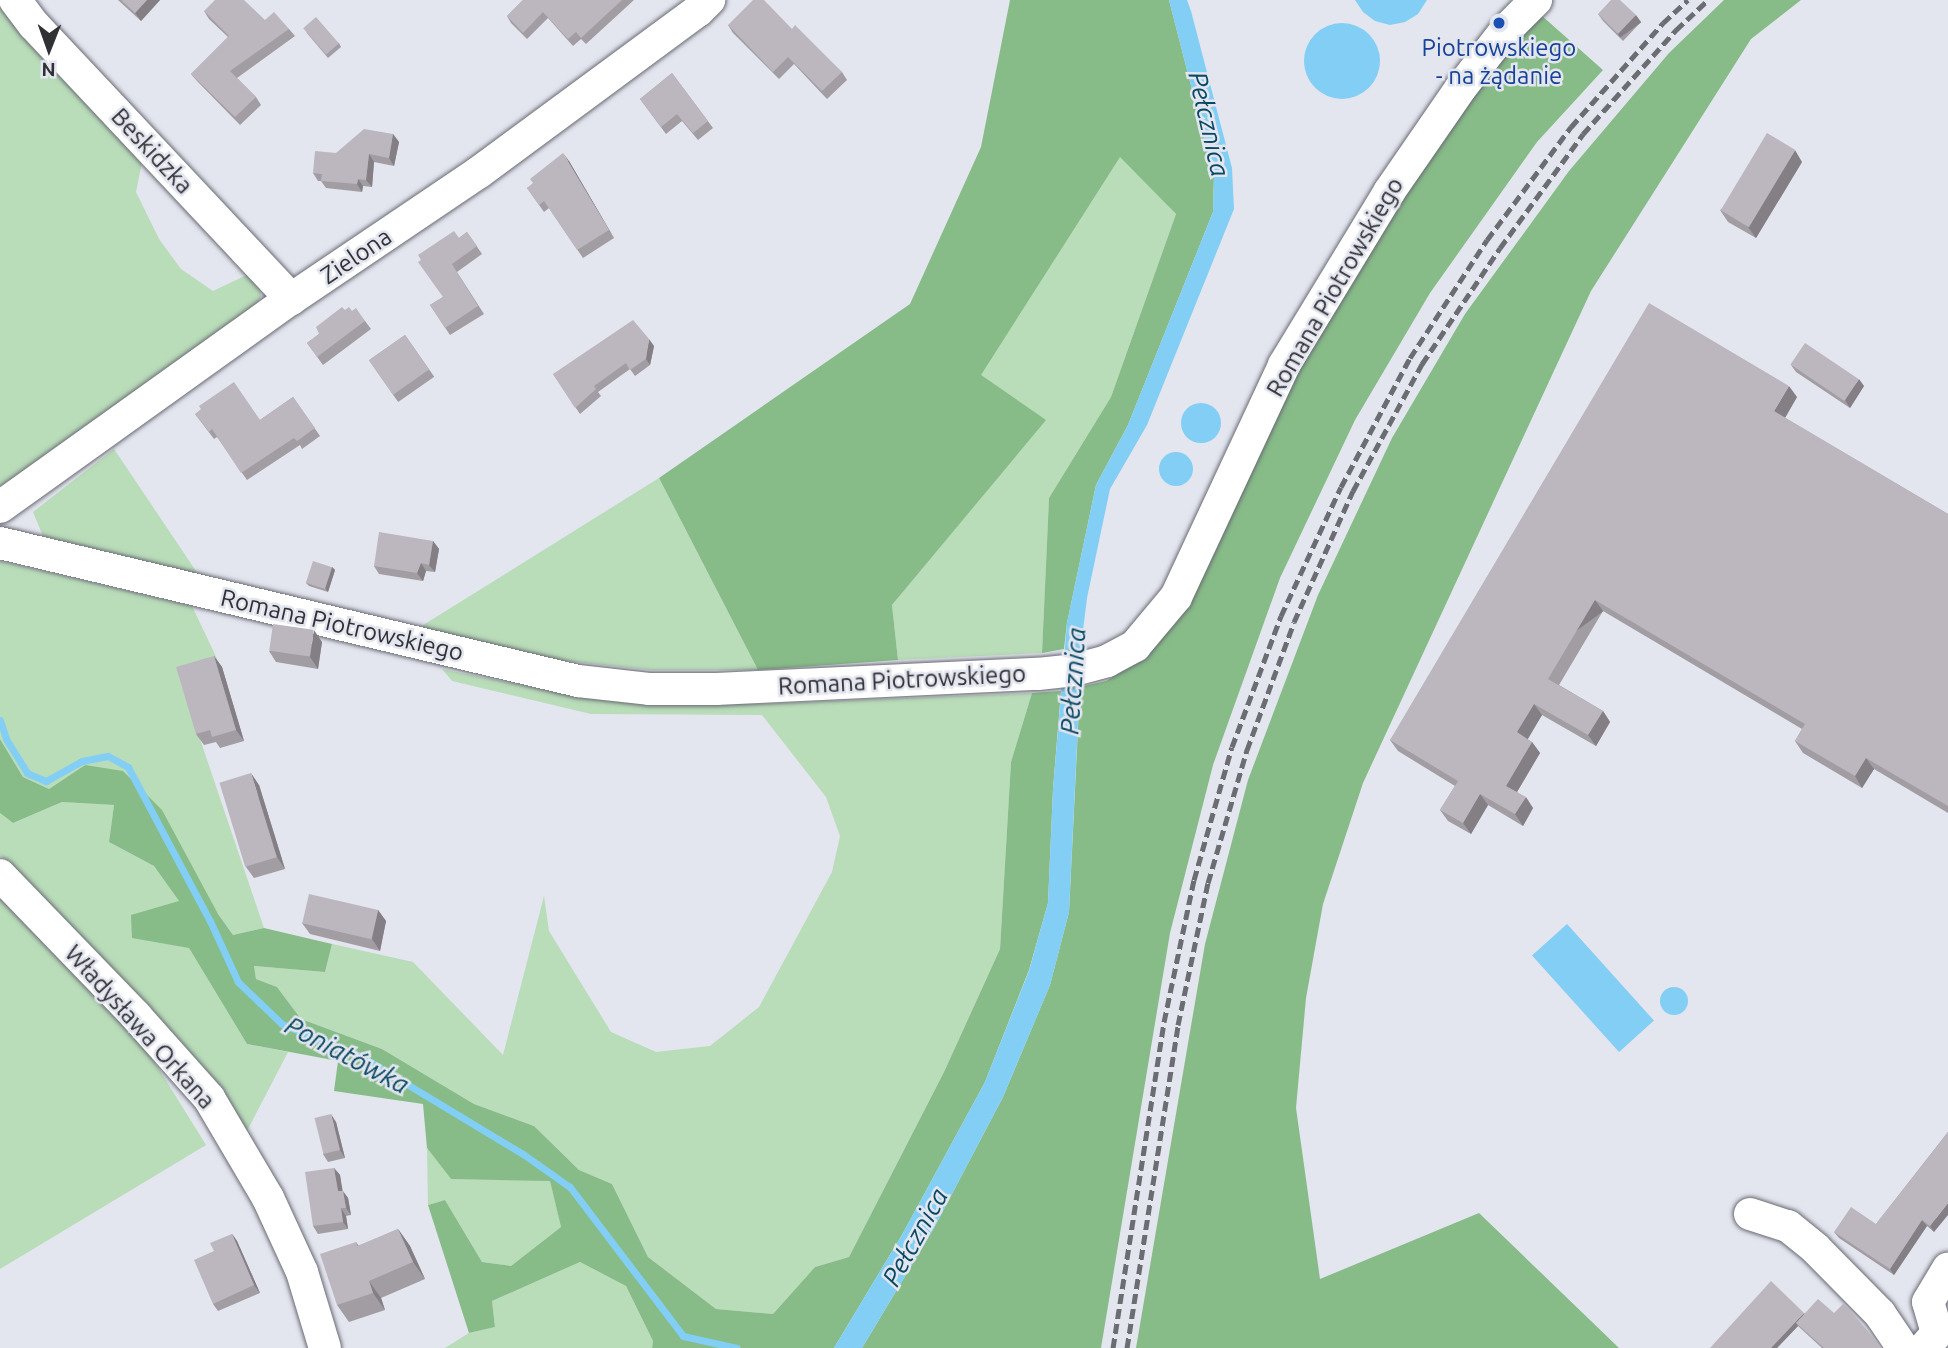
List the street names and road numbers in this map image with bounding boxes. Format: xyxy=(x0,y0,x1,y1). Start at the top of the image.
street label: Beskidzka xyxy=(105,102,199,200)
street label: Romana Piotrowskiego xyxy=(1260,172,1410,402)
street label: Zielona xyxy=(315,222,397,290)
street label: Romana Piotrowskiego xyxy=(218,583,466,667)
street label: Romana Piotrowskiego xyxy=(777,659,1027,701)
street label: Władysława Orkana xyxy=(59,939,221,1115)

